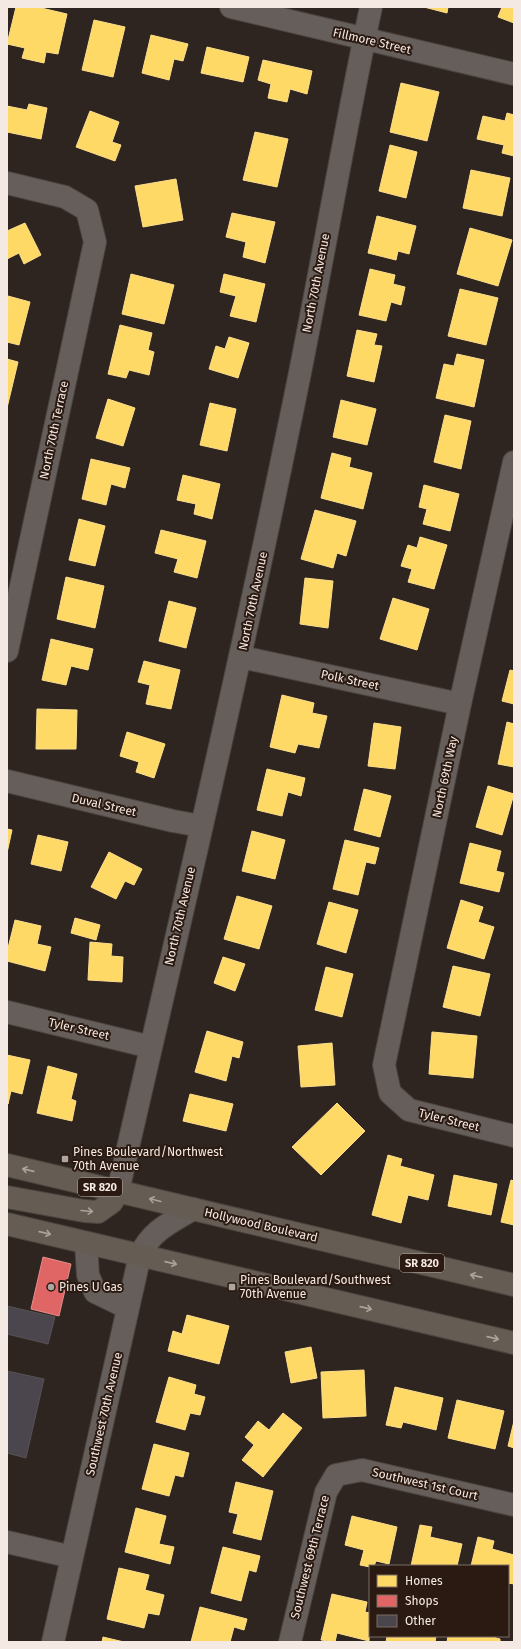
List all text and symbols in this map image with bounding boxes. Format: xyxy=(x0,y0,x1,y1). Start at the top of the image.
street label: Fillmore Street xyxy=(332,25,413,57)
street label: North 70th Avenue xyxy=(300,232,332,334)
street label: North 70th Terrace xyxy=(37,379,71,481)
street label: North 70th Avenue xyxy=(236,550,270,652)
street label: Polk Street xyxy=(320,667,381,693)
street label: North 69th Way xyxy=(429,735,461,819)
street label: Duval Street xyxy=(70,791,138,819)
street label: North 70th Avenue xyxy=(162,865,198,967)
street label: Tyler Street xyxy=(47,1015,111,1043)
street label: Tyler Street xyxy=(417,1106,481,1134)
place label: Pines Boulevard/Northwest 70th Avenue xyxy=(73,1145,224,1173)
marker: Pines Boulevard/Northwest 70th Avenue xyxy=(60,1154,70,1164)
one-way arrow xyxy=(22,1166,35,1173)
road number: SR 820 xyxy=(78,1178,122,1196)
one-way arrow xyxy=(148,1195,161,1203)
street label: Hollywood Boulevard xyxy=(203,1205,319,1245)
one-way arrow xyxy=(80,1208,93,1215)
one-way arrow xyxy=(38,1229,51,1237)
road number: SR 820 xyxy=(400,1254,444,1272)
one-way arrow xyxy=(165,1259,178,1267)
one-way arrow xyxy=(470,1271,483,1279)
place label: Pines Boulevard/Southwest 70th Avenue xyxy=(240,1273,392,1301)
place label: Pines U Gas xyxy=(59,1280,123,1294)
marker: Pines U Gas xyxy=(46,1282,56,1292)
marker: Pines Boulevard/Southwest 70th Avenue xyxy=(227,1282,237,1292)
one-way arrow xyxy=(359,1305,372,1313)
one-way arrow xyxy=(486,1335,499,1342)
street label: Southwest 70th Avenue xyxy=(83,1351,125,1477)
street label: Southwest 1st Court xyxy=(371,1465,480,1503)
street label: Southwest 69th Terrace xyxy=(288,1494,332,1620)
legend xyxy=(369,1565,509,1637)
text: Homes xyxy=(405,1574,443,1588)
text: Shops xyxy=(405,1594,439,1608)
text: Other xyxy=(405,1614,436,1628)

